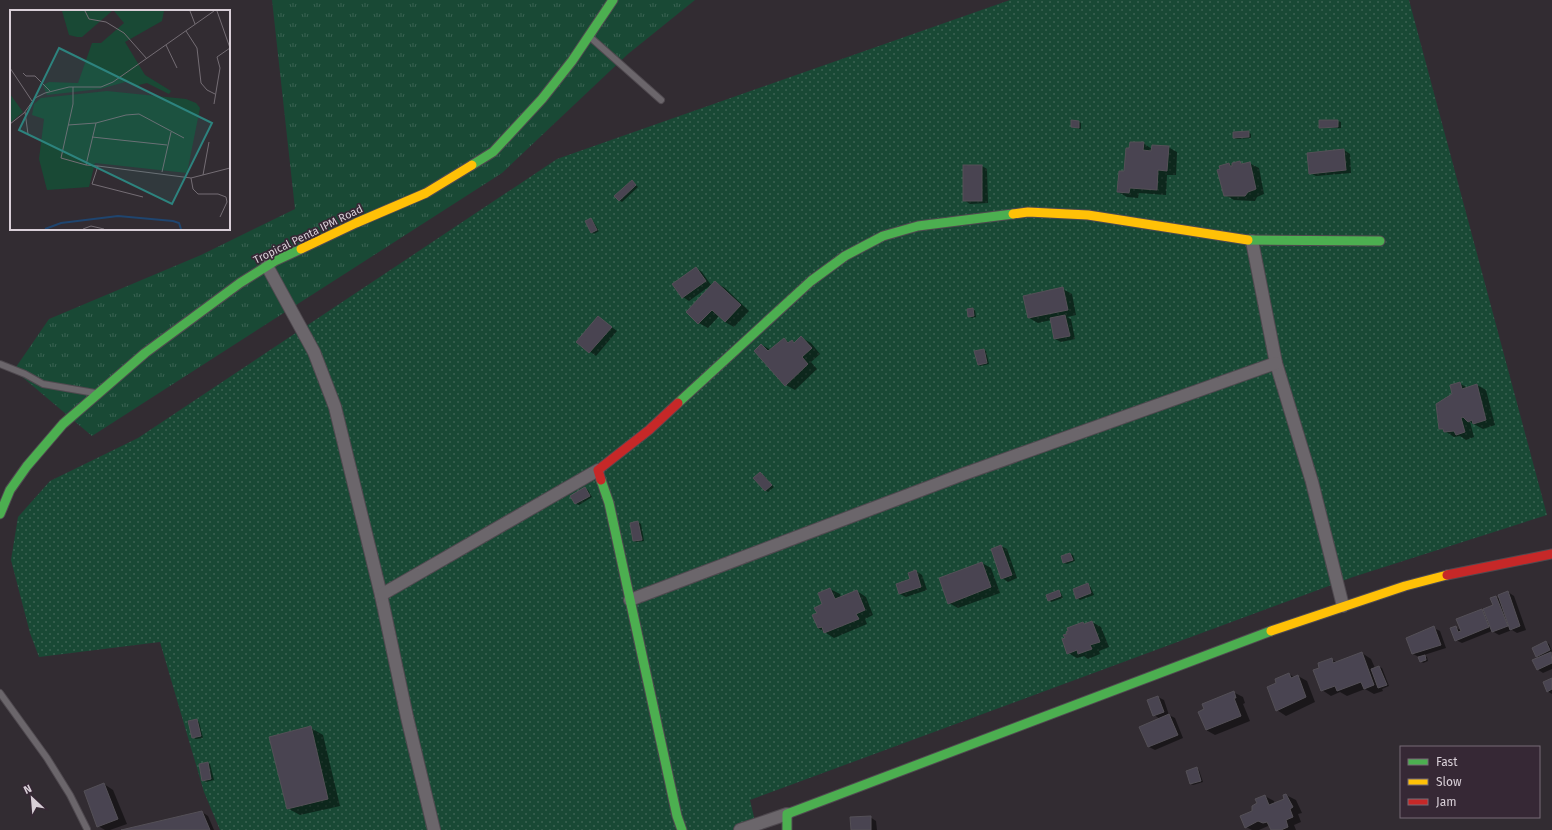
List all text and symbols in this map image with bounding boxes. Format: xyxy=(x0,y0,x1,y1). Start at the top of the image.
inset map xyxy=(10,10,230,230)
street label: Tropical Penta IPM Road xyxy=(251,202,365,267)
legend xyxy=(1400,746,1540,818)
text: Fast xyxy=(1436,755,1458,769)
text: Slow xyxy=(1436,775,1462,789)
north arrow xyxy=(12,778,52,818)
text: N xyxy=(22,782,34,797)
text: Jam xyxy=(1436,795,1456,809)

